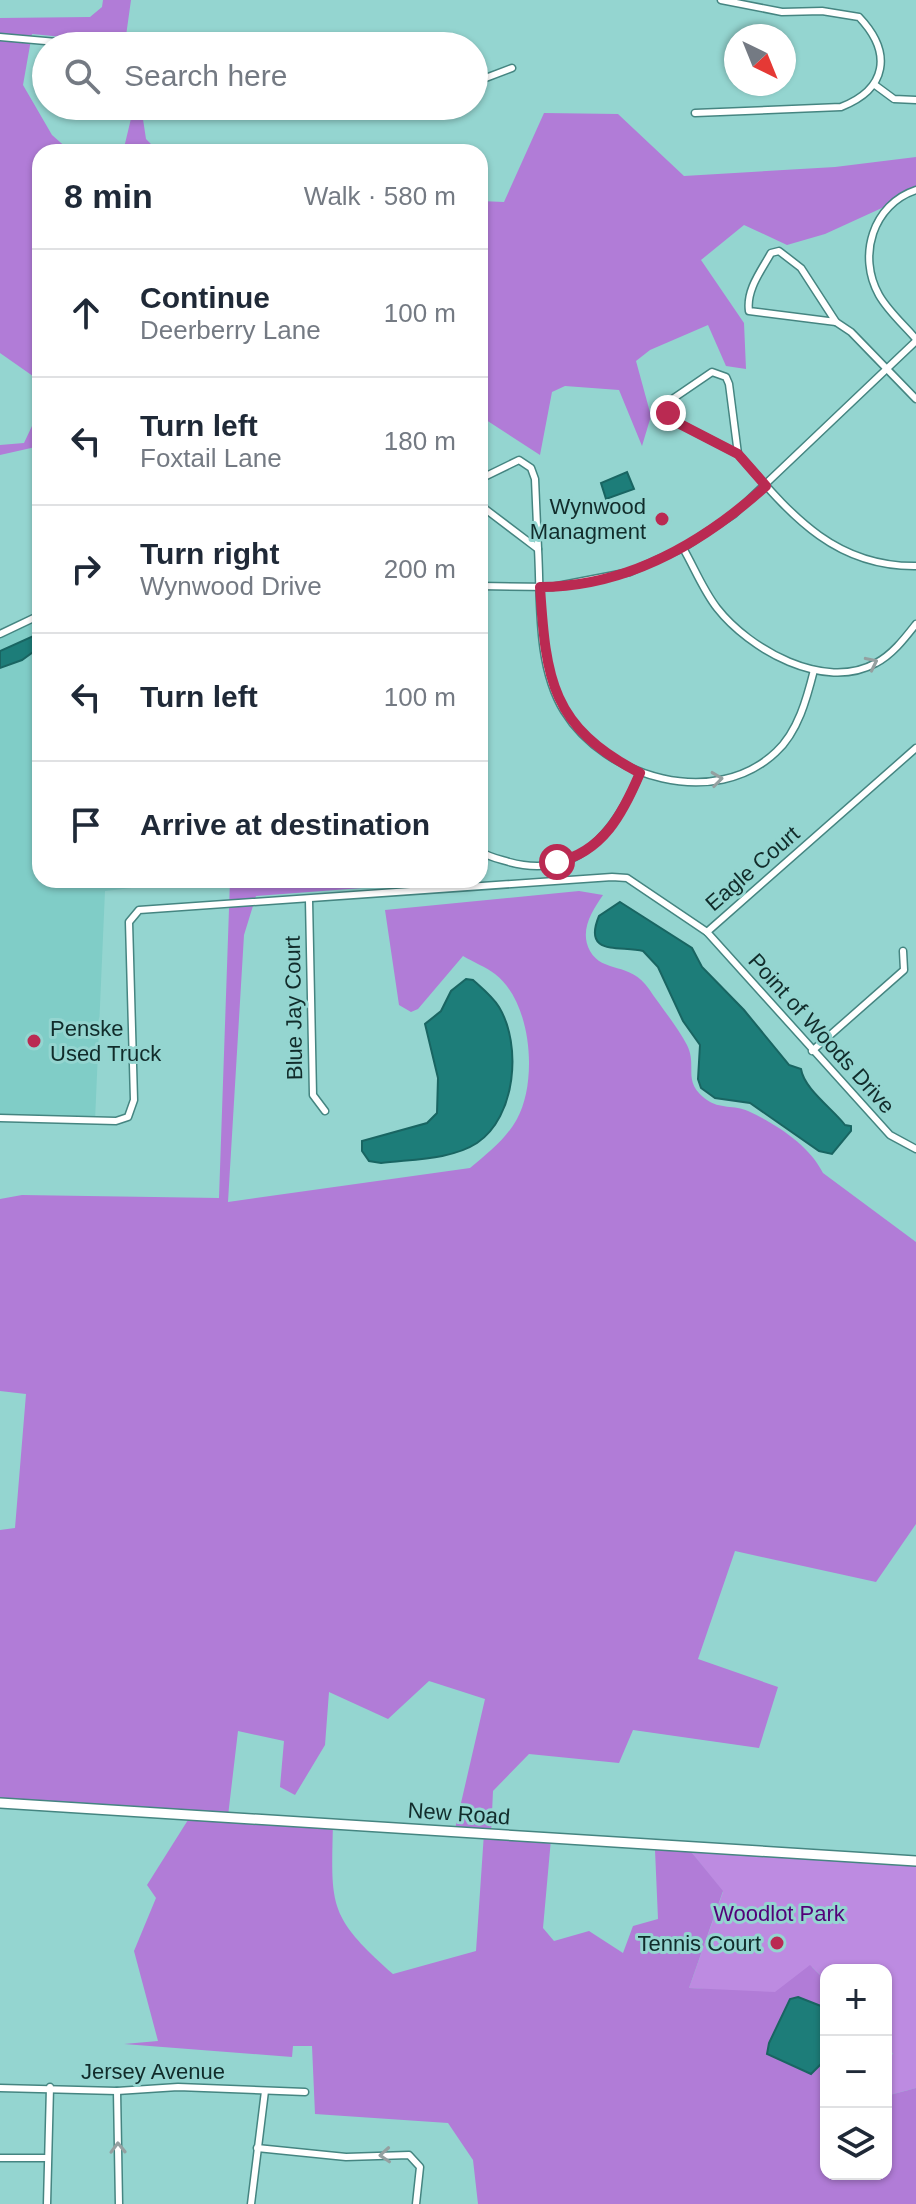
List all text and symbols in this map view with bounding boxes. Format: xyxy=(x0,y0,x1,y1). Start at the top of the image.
north arrow xyxy=(724,24,796,96)
search box xyxy=(32,32,488,120)
icon: search xyxy=(60,54,104,98)
text: Search here xyxy=(124,59,287,92)
text: 8 min xyxy=(64,177,153,215)
text: Walk · 580 m xyxy=(304,181,456,211)
text: Continue xyxy=(140,281,270,314)
icon: ahead xyxy=(64,291,108,335)
text: 100 m xyxy=(384,298,456,328)
text: Deerberry Lane xyxy=(140,315,321,345)
route end xyxy=(650,395,686,431)
text: Turn left xyxy=(140,409,258,442)
icon: left xyxy=(64,419,108,463)
text: 180 m xyxy=(384,426,456,456)
text: Foxtail Lane xyxy=(140,443,282,473)
place label: Wynwood Managment xyxy=(530,494,646,544)
marker: Wynwood Managment xyxy=(653,510,671,528)
text: Turn right xyxy=(140,537,279,570)
icon: right xyxy=(64,547,108,591)
text: 200 m xyxy=(384,554,456,584)
text: Wynwood Drive xyxy=(140,571,322,601)
one-way arrow xyxy=(863,657,878,673)
icon: left xyxy=(64,675,108,719)
text: Turn left xyxy=(140,680,258,713)
text: 100 m xyxy=(384,682,456,712)
one-way arrow xyxy=(710,771,723,788)
icon: arrive xyxy=(64,803,108,847)
text: Arrive at destination xyxy=(140,808,430,841)
street label: Eagle Court xyxy=(700,821,804,916)
route start xyxy=(539,844,575,880)
street label: Blue Jay Court xyxy=(280,936,307,1080)
street label: Point of Woods Drive xyxy=(743,948,900,1118)
place label: Penske Used Truck xyxy=(50,1016,162,1066)
marker: Penske Used Truck xyxy=(25,1032,43,1050)
street label: New Road xyxy=(407,1797,511,1830)
park label: Woodlot Park xyxy=(713,1901,846,1926)
place label: Tennis Court xyxy=(637,1931,761,1956)
marker: Tennis Court xyxy=(768,1934,786,1952)
map controls xyxy=(820,1964,892,2180)
button: + xyxy=(820,1964,892,2036)
button: − xyxy=(820,2036,892,2108)
street label: Jersey Avenue xyxy=(81,2059,225,2084)
button: layers xyxy=(820,2108,892,2180)
one-way arrow xyxy=(109,2141,127,2154)
one-way arrow xyxy=(378,2146,391,2163)

